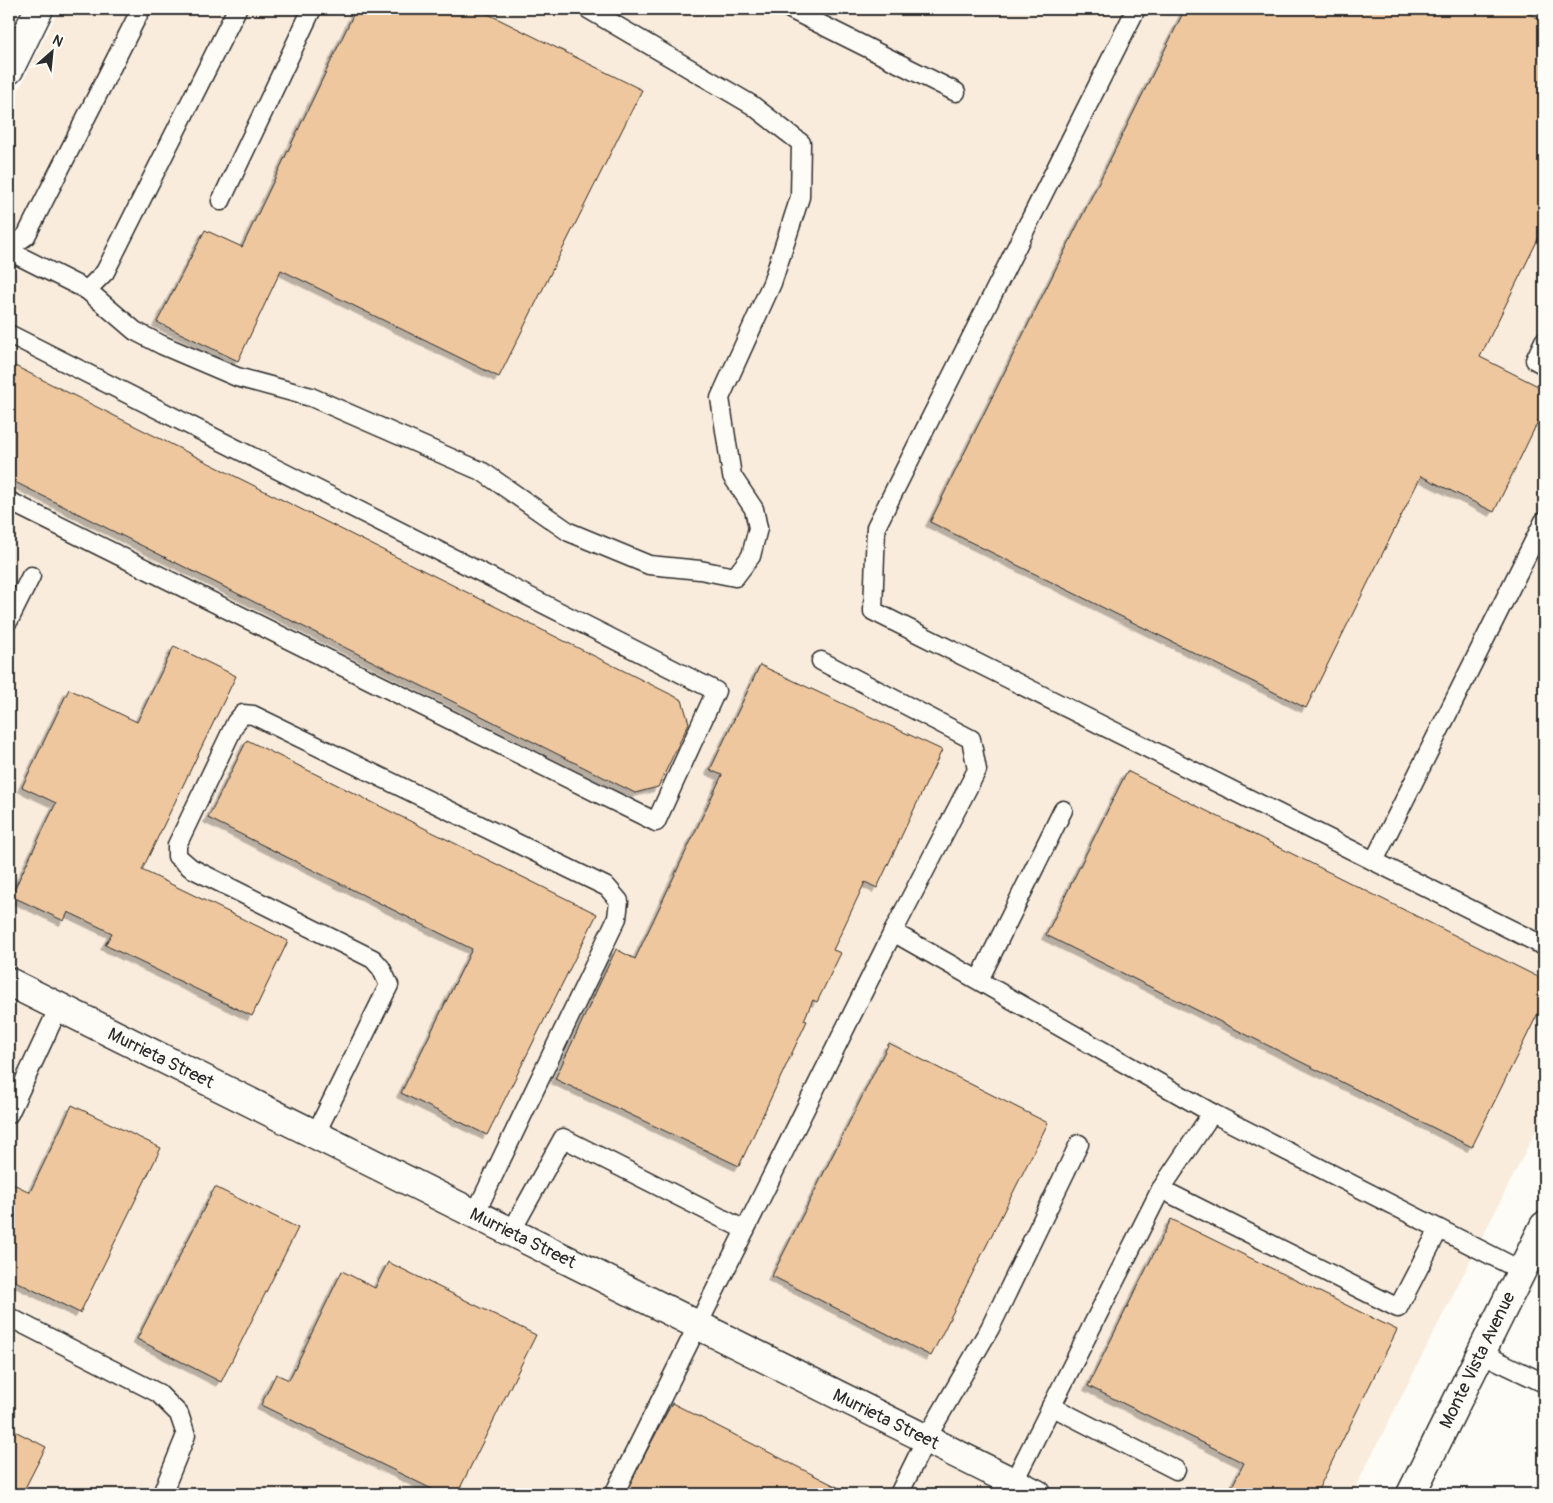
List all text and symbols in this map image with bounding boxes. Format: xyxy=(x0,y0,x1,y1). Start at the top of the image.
north arrow xyxy=(28,28,78,78)
text: N xyxy=(50,31,66,51)
street label: Murrieta Street xyxy=(104,1023,218,1094)
street label: Murrieta Street xyxy=(466,1203,580,1274)
street label: Monte Vista Avenue xyxy=(1434,1288,1521,1432)
street label: Murrieta Street xyxy=(829,1384,943,1455)

